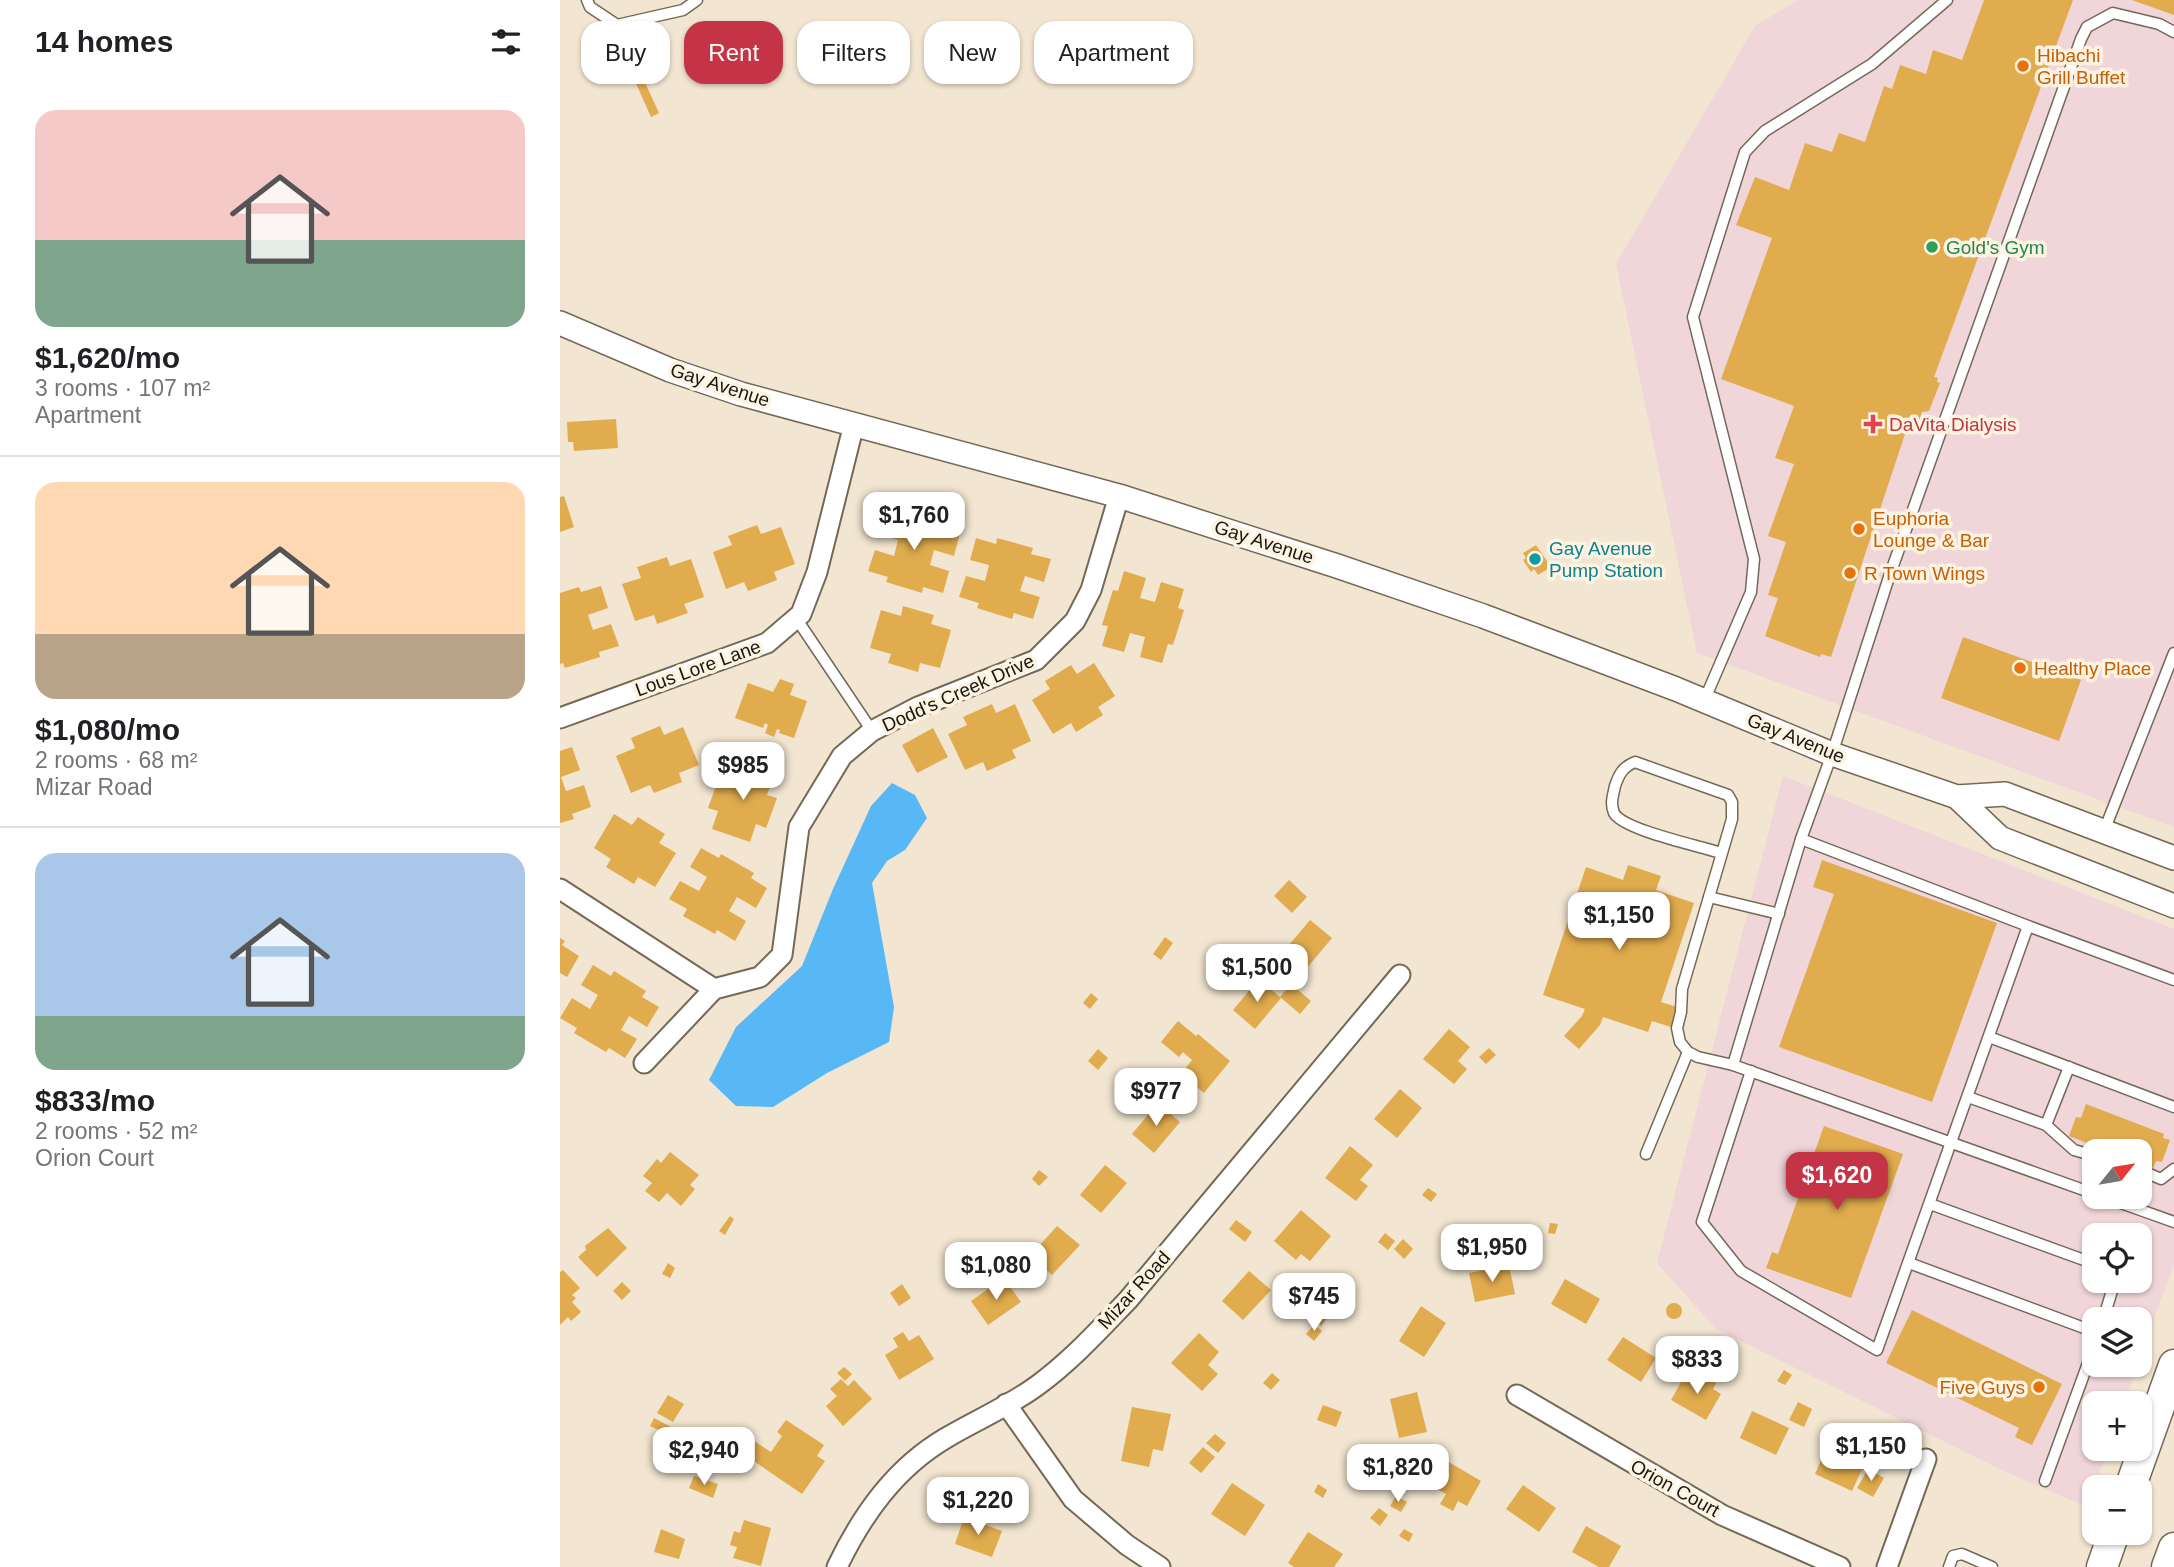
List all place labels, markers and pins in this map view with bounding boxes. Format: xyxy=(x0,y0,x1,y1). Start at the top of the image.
place label: Hibachi Grill Buffet xyxy=(2037,45,2126,88)
marker: Hibachi Grill Buffet xyxy=(2015,58,2031,74)
place label: Gold's Gym xyxy=(1946,237,2045,258)
marker: Gold's Gym xyxy=(1924,239,1940,255)
marker: DaVita Dialysis xyxy=(1863,414,1883,434)
place label: DaVita Dialysis xyxy=(1889,414,2016,435)
pin: $1,760 xyxy=(857,492,971,552)
place label: Euphoria Lounge & Bar xyxy=(1873,508,1990,551)
marker: Euphoria Lounge & Bar xyxy=(1851,521,1867,537)
place label: Gay Avenue Pump Station xyxy=(1549,538,1663,581)
marker: Gay Avenue Pump Station xyxy=(1527,551,1543,567)
place label: R Town Wings xyxy=(1864,563,1985,584)
marker: R Town Wings xyxy=(1842,565,1858,581)
place label: Healthy Place xyxy=(2034,658,2151,679)
marker: Healthy Place xyxy=(2012,660,2028,676)
pin: $985 xyxy=(702,742,784,802)
pin: $1,150 xyxy=(1562,892,1676,952)
pin: $1,500 xyxy=(1200,944,1314,1004)
pin: $977 xyxy=(1115,1068,1197,1128)
pin: $1,620 xyxy=(1780,1152,1894,1212)
pin: $1,950 xyxy=(1435,1224,1549,1284)
pin: $1,080 xyxy=(939,1242,1053,1302)
pin: $745 xyxy=(1273,1274,1355,1333)
pin: $833 xyxy=(1656,1336,1738,1396)
place label: Five Guys xyxy=(1939,1377,2025,1398)
marker: Five Guys xyxy=(2031,1379,2047,1395)
pin: $1,150 xyxy=(1814,1424,1928,1483)
pin: $2,940 xyxy=(647,1428,761,1487)
pin: $1,820 xyxy=(1341,1444,1455,1504)
pin: $1,220 xyxy=(921,1478,1035,1537)

